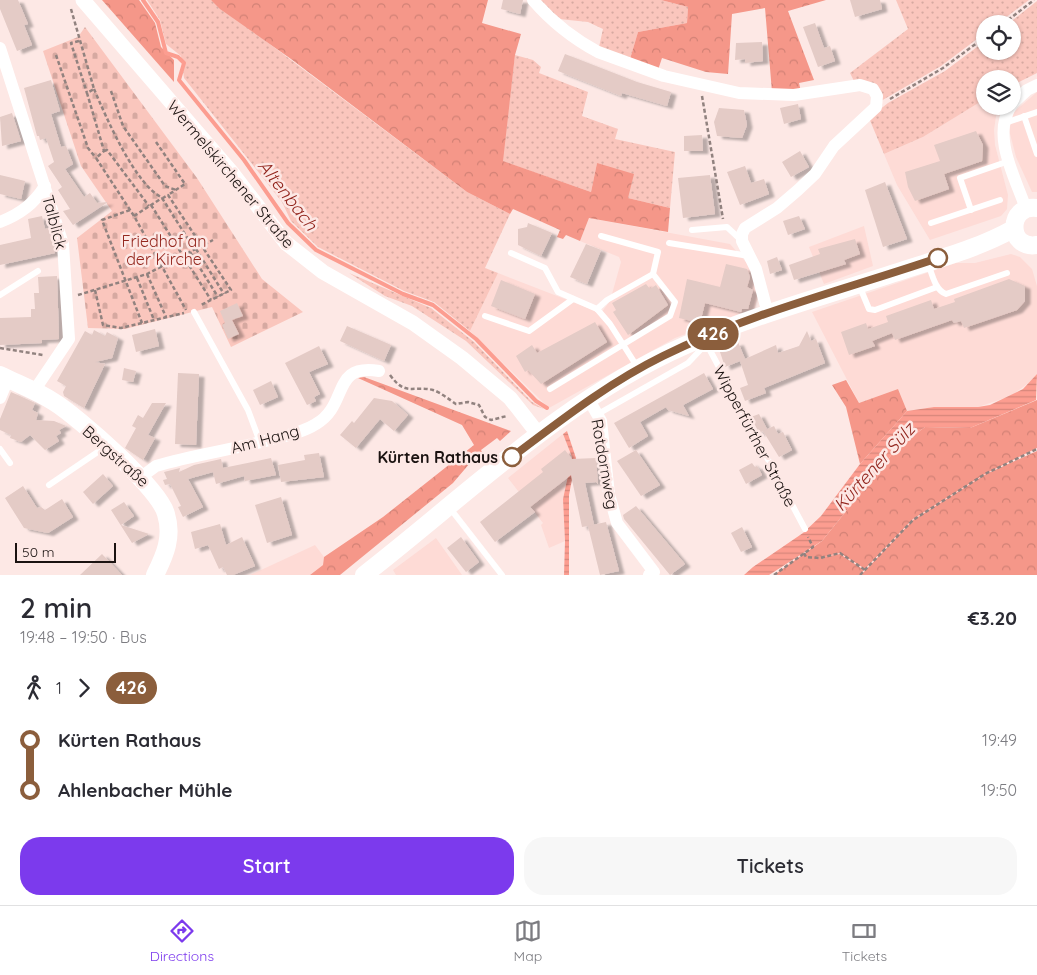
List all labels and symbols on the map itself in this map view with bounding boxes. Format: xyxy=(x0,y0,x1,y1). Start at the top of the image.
street label: Wermelskirchener Straße xyxy=(163,96,299,252)
water label: Altenbach xyxy=(253,155,323,236)
street label: Talblick xyxy=(38,193,72,251)
park label: Friedhof an der Kirche xyxy=(121,231,207,269)
unlabelled marker xyxy=(928,248,948,268)
line badge: 426 xyxy=(684,318,742,350)
street label: Wipperfürther Straße xyxy=(709,362,801,510)
water label: Kürtener Sülz xyxy=(828,416,921,516)
street label: Rotdornweg xyxy=(587,417,623,511)
street label: Am Hang xyxy=(229,420,301,458)
street label: Bergstraße xyxy=(79,421,153,491)
place label: Kürten Rathaus xyxy=(377,447,498,467)
marker: Kürten Rathaus xyxy=(502,447,522,467)
scale bar xyxy=(15,540,116,563)

